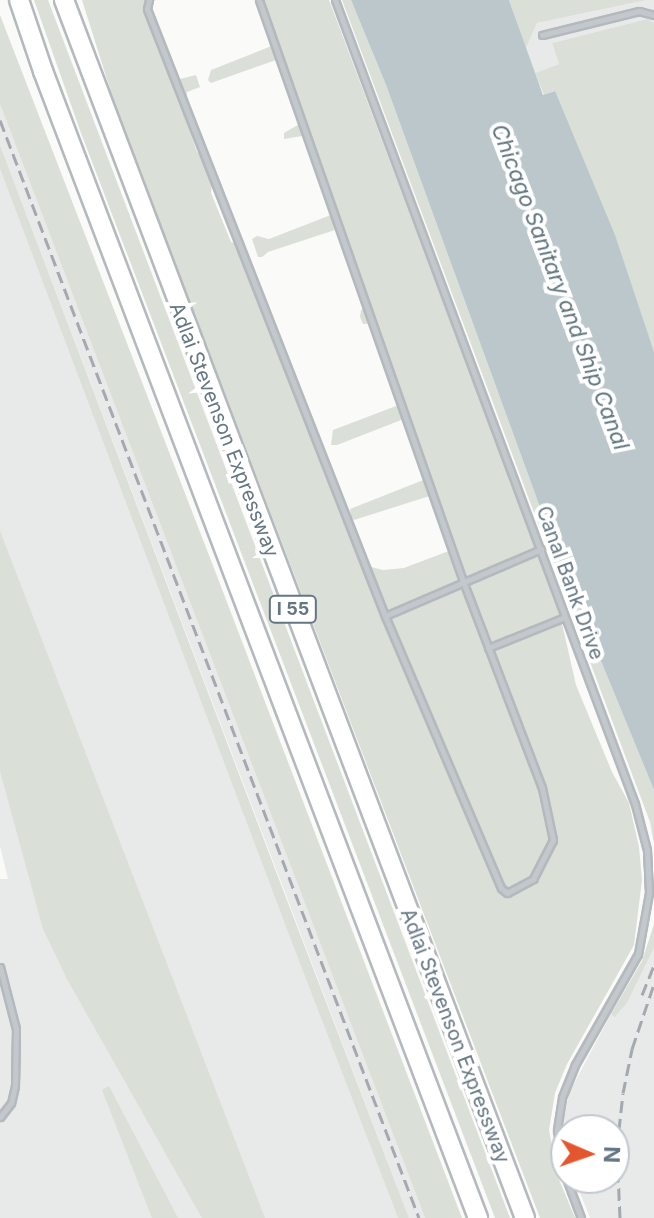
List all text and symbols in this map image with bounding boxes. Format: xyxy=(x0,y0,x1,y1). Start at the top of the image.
water label: Chicago Sanitary and Ship Canal xyxy=(486,120,634,454)
street label: Adlai Stevenson Expressway xyxy=(164,299,284,561)
street label: Canal Bank Drive xyxy=(531,503,609,663)
road number: I 55 xyxy=(267,595,319,623)
street label: Adlai Stevenson Expressway xyxy=(395,905,515,1167)
north arrow xyxy=(550,1114,630,1194)
text: N xyxy=(599,1146,625,1164)

